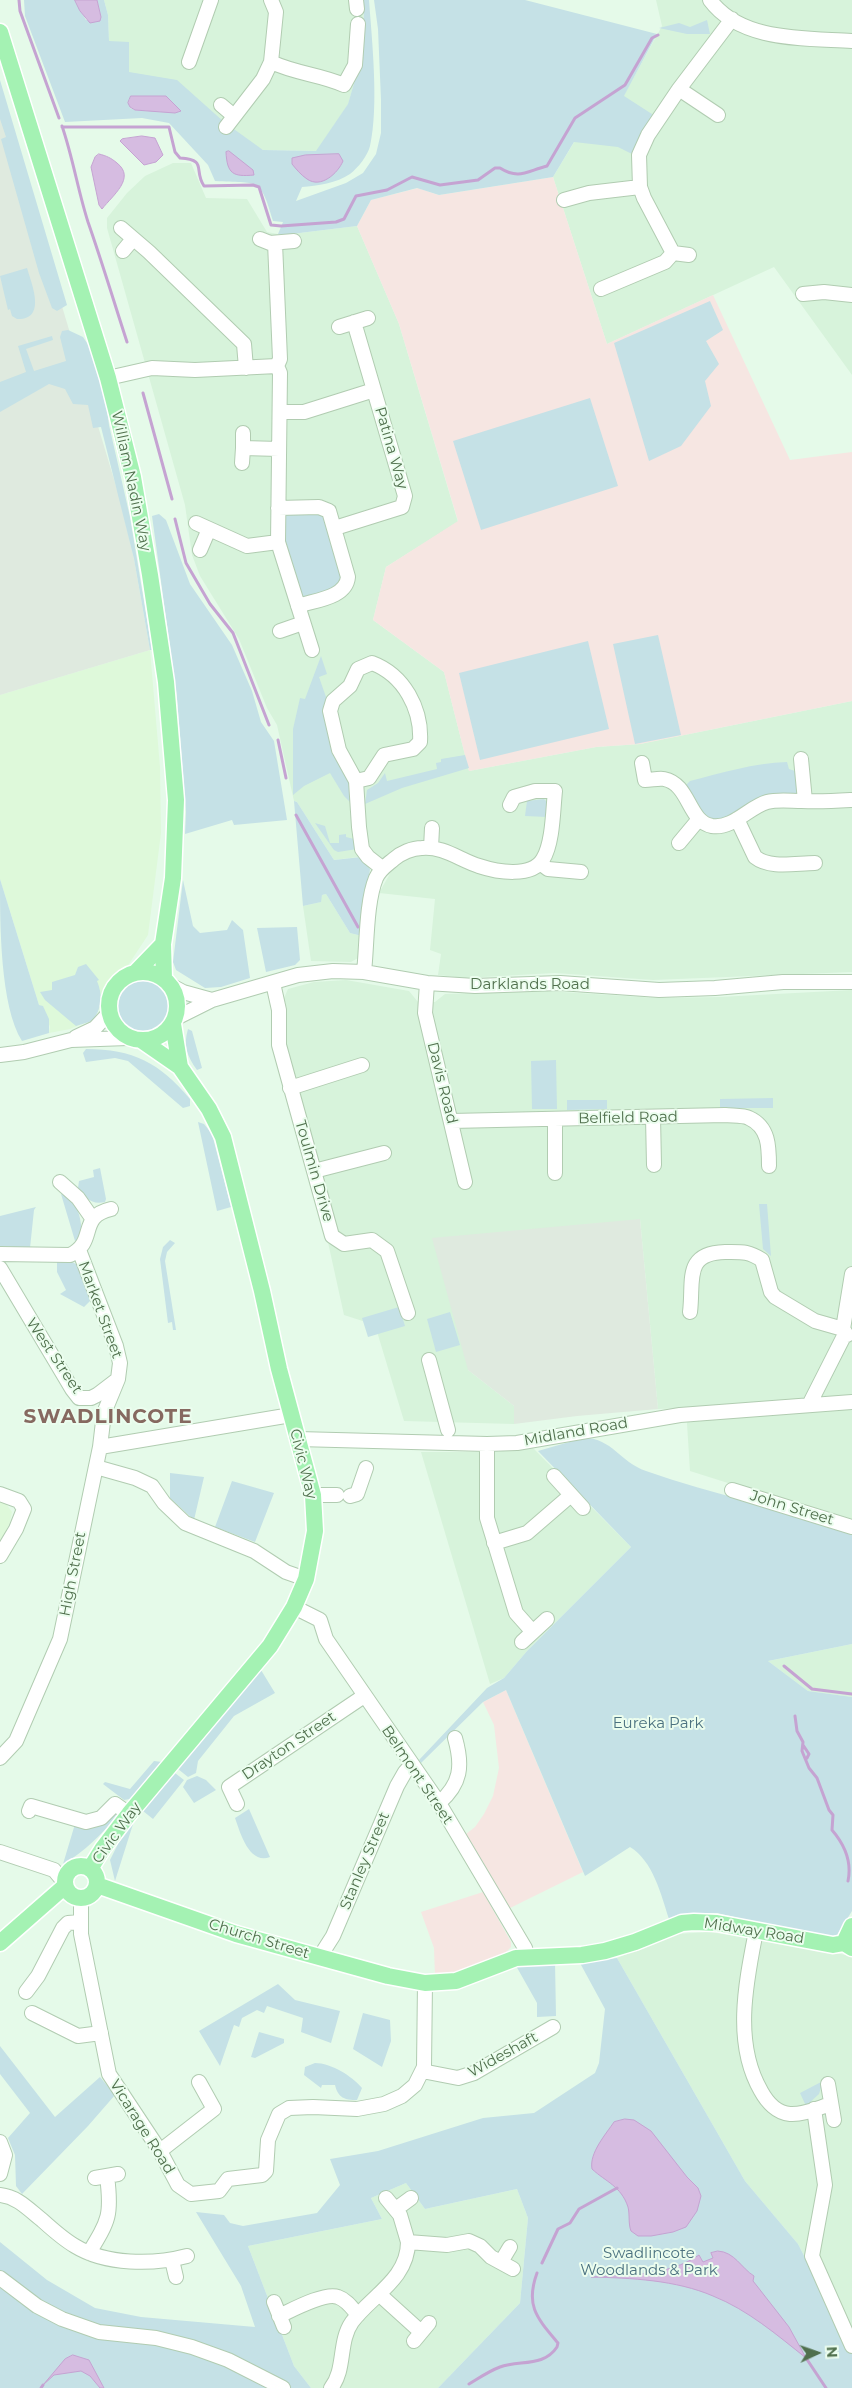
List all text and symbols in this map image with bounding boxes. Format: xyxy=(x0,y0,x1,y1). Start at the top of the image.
street label: Patina Way xyxy=(371,405,411,491)
street label: William Nadin Way xyxy=(107,409,155,553)
street label: Darklands Road xyxy=(470,976,590,994)
street label: Davis Road xyxy=(423,1040,461,1126)
street label: Belfield Road xyxy=(578,1108,678,1128)
street label: Toulmin Drive xyxy=(291,1118,337,1224)
street label: Market Street xyxy=(74,1259,126,1361)
street label: West Street xyxy=(22,1315,86,1397)
district label: SWADLINCOTE xyxy=(22,1405,194,1429)
street label: Midland Road xyxy=(523,1414,629,1450)
street label: Civic Way xyxy=(286,1427,320,1501)
street label: John Street xyxy=(748,1487,836,1529)
street label: High Street xyxy=(56,1530,90,1618)
street label: Drayton Street xyxy=(239,1708,339,1784)
park label: Eureka Park xyxy=(613,1715,703,1733)
street label: Belmont Street xyxy=(377,1722,457,1828)
street label: Civic Way xyxy=(89,1799,145,1867)
street label: Stanley Street xyxy=(336,1809,394,1913)
street label: Midway Road xyxy=(703,1914,805,1948)
street label: Church Street xyxy=(206,1915,312,1963)
street label: Wideshaft xyxy=(465,2028,541,2082)
street label: Vicarage Road xyxy=(106,2076,178,2178)
park label: Swadlincote Woodlands & Park xyxy=(580,2245,718,2280)
north arrow xyxy=(792,2328,842,2378)
text: N xyxy=(823,2346,841,2358)

